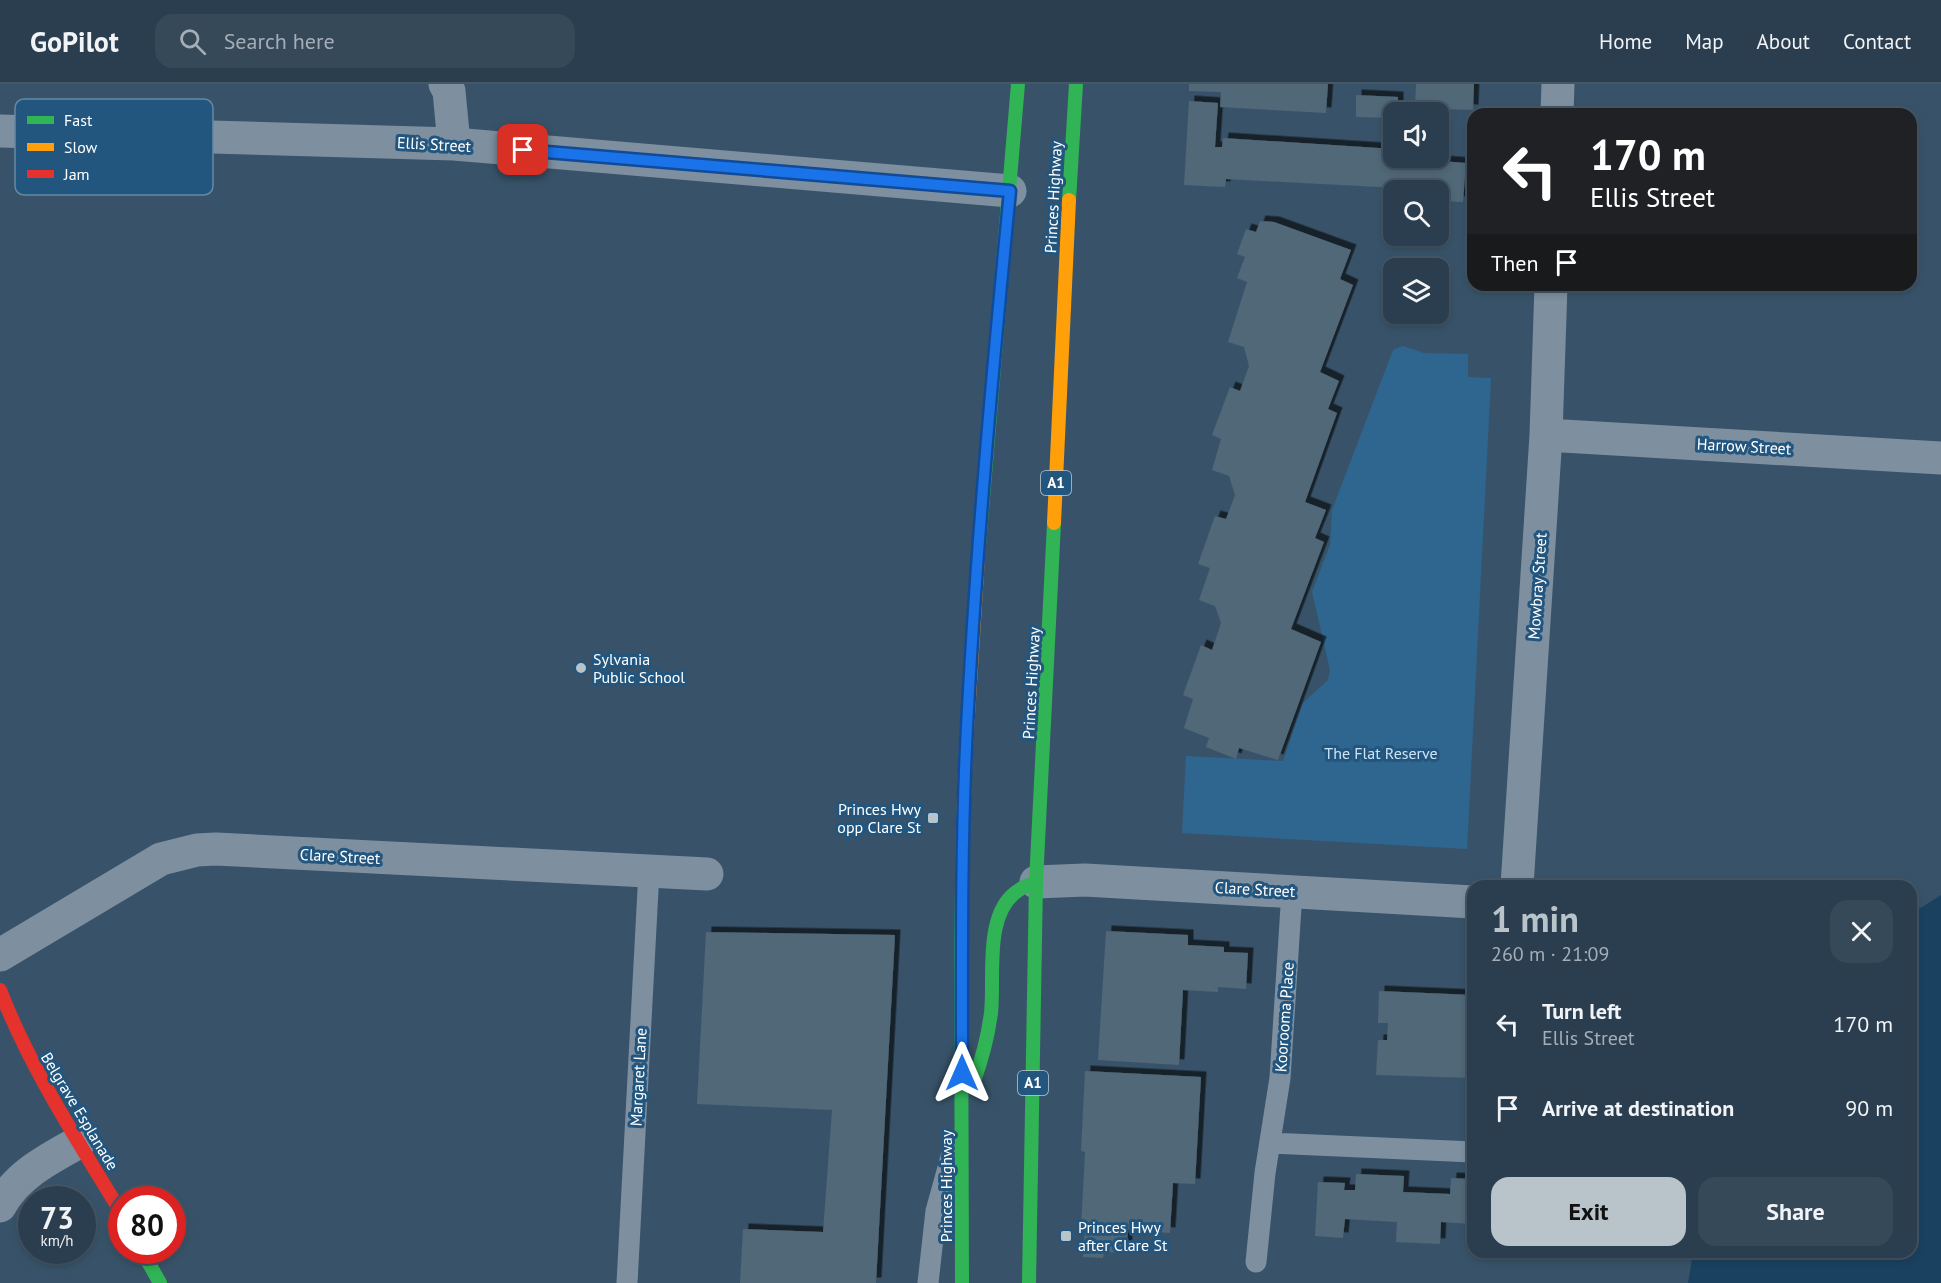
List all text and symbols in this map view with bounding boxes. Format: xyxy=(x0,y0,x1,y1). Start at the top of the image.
search box xyxy=(155,14,575,68)
text: GoPilot xyxy=(30,23,119,60)
icon: search xyxy=(176,25,209,58)
text: Search here xyxy=(224,27,335,55)
text: Home xyxy=(1599,28,1652,55)
text: Map xyxy=(1685,28,1724,55)
text: About xyxy=(1757,28,1810,55)
text: Contact xyxy=(1843,28,1911,55)
legend xyxy=(15,99,213,195)
map controls xyxy=(1383,102,1449,324)
button: sound xyxy=(1383,102,1449,168)
text: Fast xyxy=(64,110,93,130)
pin xyxy=(497,124,548,175)
text: 170 m xyxy=(1590,127,1706,182)
street label: Ellis Street xyxy=(396,132,472,156)
icon: left xyxy=(1491,132,1569,210)
icon: arrive xyxy=(506,133,539,166)
text: Slow xyxy=(64,137,98,157)
street label: Princes Highway xyxy=(1040,140,1066,254)
text: Jam xyxy=(63,164,90,184)
button: search xyxy=(1383,180,1449,246)
text: Ellis Street xyxy=(1590,180,1715,214)
icon: arrive xyxy=(1550,246,1583,279)
text: Then xyxy=(1491,249,1538,277)
button: layers xyxy=(1383,258,1449,324)
street label: Harrow Street xyxy=(1696,434,1792,458)
road number: A1 xyxy=(1041,471,1071,495)
street label: Mowbray Street xyxy=(1523,531,1551,640)
street label: Princes Highway xyxy=(1018,626,1044,740)
place label: Sylvania Public School xyxy=(593,649,685,687)
marker: Sylvania Public School xyxy=(574,661,588,675)
park label: The Flat Reserve xyxy=(1324,743,1438,763)
place label: Princes Hwy opp Clare St xyxy=(837,799,922,837)
marker: Princes Hwy opp Clare St xyxy=(926,811,940,825)
street label: Clare Street xyxy=(299,844,381,868)
street label: Clare Street xyxy=(1214,877,1296,901)
text: 1 min xyxy=(1491,895,1579,942)
button: close xyxy=(1830,900,1893,963)
text: 260 m · 21:09 xyxy=(1491,941,1609,967)
street label: Koorooma Place xyxy=(1270,961,1298,1073)
text: Turn left xyxy=(1542,997,1622,1025)
icon: left xyxy=(1491,1008,1524,1041)
text: 170 m xyxy=(1833,1010,1893,1038)
text: Ellis Street xyxy=(1542,1025,1635,1051)
street label: Margaret Lane xyxy=(625,1027,651,1127)
position arrow xyxy=(930,1041,994,1105)
street label: Belgrave Esplanade xyxy=(37,1048,123,1174)
road number: A1 xyxy=(1018,1071,1048,1095)
icon: arrive xyxy=(1491,1092,1524,1125)
text: Arrive at destination xyxy=(1542,1094,1734,1122)
text: 90 m xyxy=(1845,1094,1893,1122)
street label: Princes Highway xyxy=(936,1129,956,1242)
button: Exit xyxy=(1491,1177,1686,1246)
button: Share xyxy=(1698,1177,1893,1246)
speed limit sign: 80 xyxy=(108,1186,186,1264)
text: 73 xyxy=(40,1198,74,1237)
place label: Princes Hwy after Clare St xyxy=(1078,1217,1168,1255)
marker: Princes Hwy after Clare St xyxy=(1059,1229,1073,1243)
text: km/h xyxy=(41,1231,73,1250)

